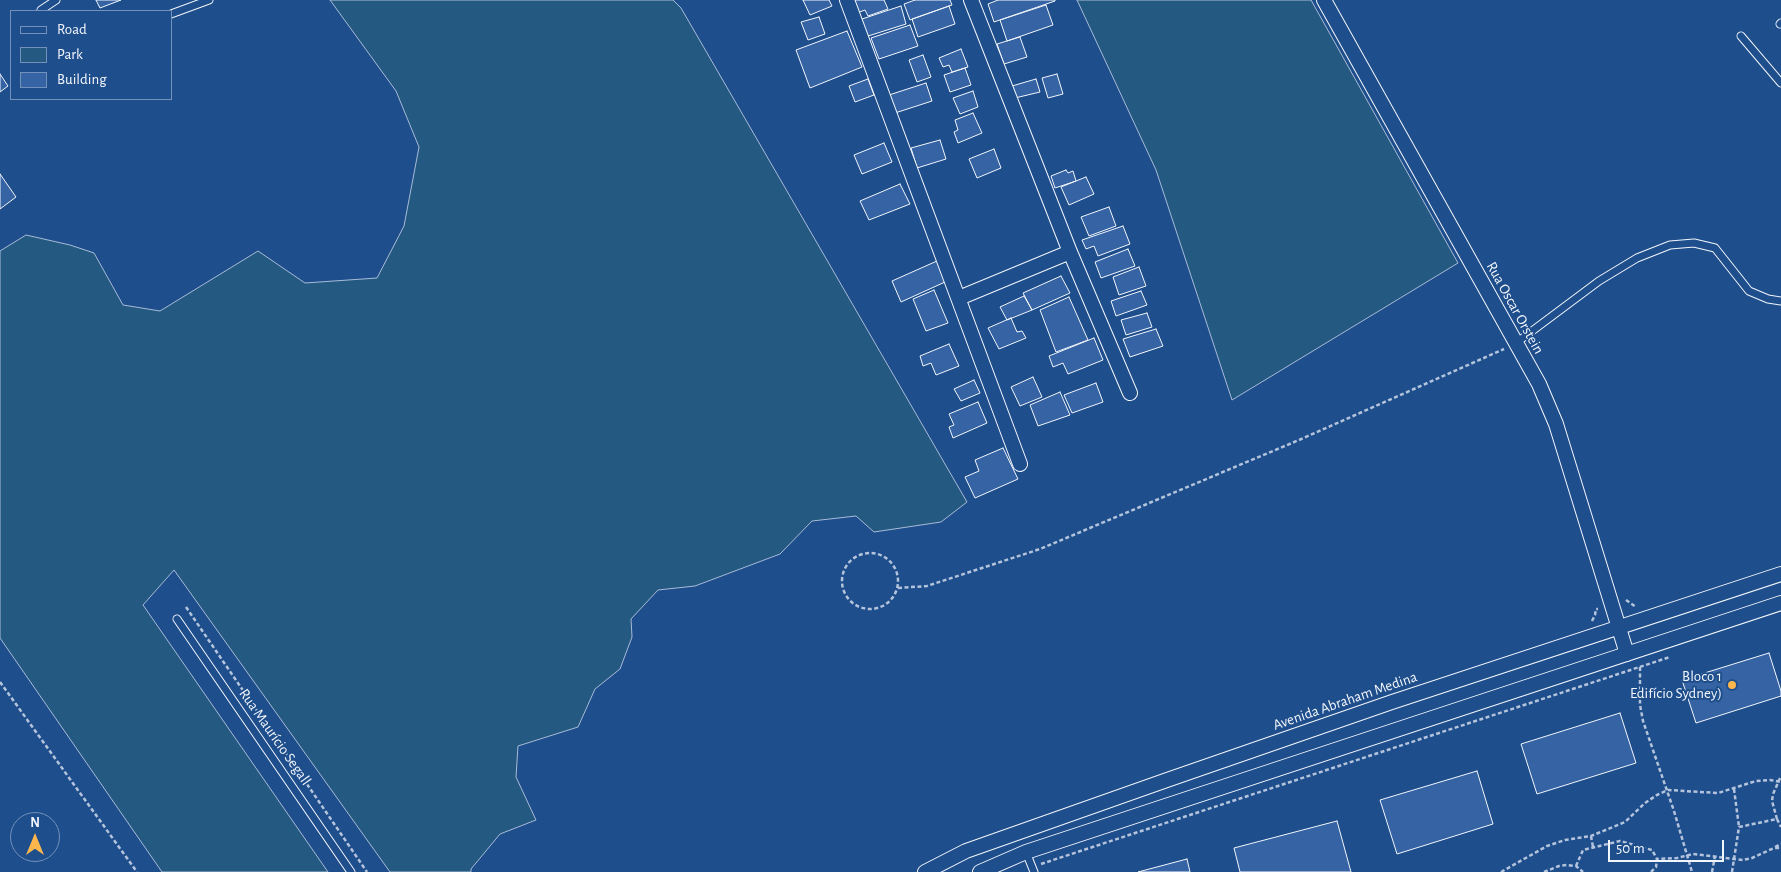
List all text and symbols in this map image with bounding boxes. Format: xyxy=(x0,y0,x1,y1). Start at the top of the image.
legend xyxy=(10,10,172,100)
text: Road xyxy=(57,22,87,37)
text: Park xyxy=(57,47,83,62)
text: Building xyxy=(57,72,107,87)
street label: Rua Oscar Orstein xyxy=(1482,259,1548,357)
place label: Bloco 1 Edifício Sydney) xyxy=(1630,667,1722,702)
street label: Avenida Abraham Medina xyxy=(1270,668,1420,734)
marker: Bloco 1 Edifício Sydney) xyxy=(1726,679,1738,691)
street label: Rua Maurício Segall xyxy=(235,685,315,789)
north arrow xyxy=(10,812,60,862)
text: N xyxy=(30,816,40,830)
scale bar xyxy=(1611,830,1727,862)
text: 50 m xyxy=(1616,841,1645,856)

